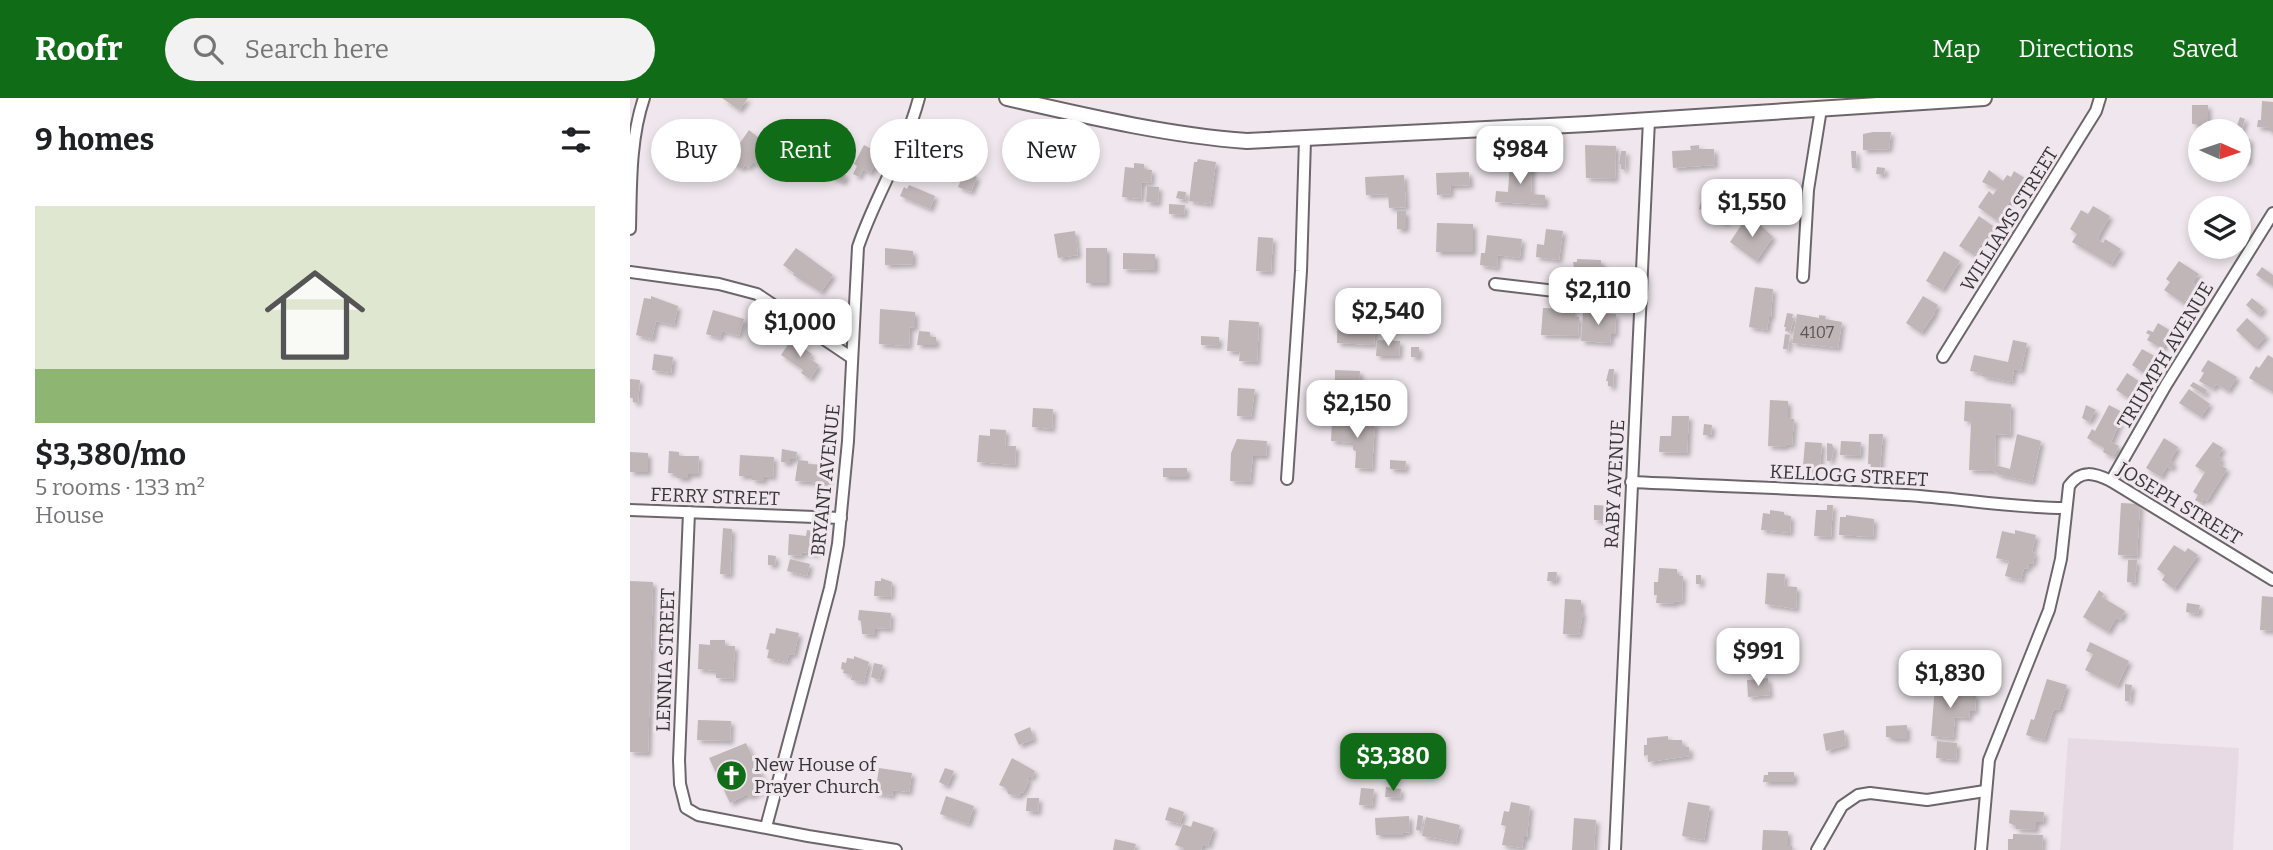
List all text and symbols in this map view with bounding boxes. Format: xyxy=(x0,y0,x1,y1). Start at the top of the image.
search box xyxy=(165,18,655,81)
text: Roofr xyxy=(35,29,123,69)
icon: search xyxy=(189,30,227,68)
text: Search here xyxy=(245,34,389,65)
text: Map xyxy=(1932,35,1981,63)
text: Directions xyxy=(2019,35,2134,63)
text: Saved xyxy=(2172,35,2238,63)
chip: Buy xyxy=(651,119,741,182)
chip: Rent xyxy=(755,119,856,182)
chip: Filters xyxy=(870,119,988,182)
chip: New xyxy=(1002,119,1100,182)
north arrow xyxy=(2188,119,2250,182)
map controls xyxy=(2188,119,2251,259)
icon: filters xyxy=(557,121,595,159)
text: 9 homes xyxy=(35,122,154,158)
pin: $984 xyxy=(1479,126,1561,186)
text: $984 xyxy=(1492,135,1548,163)
street label: WILLIAMS STREET xyxy=(1956,143,2063,295)
pin: $1,550 xyxy=(1695,180,1809,239)
text: $1,550 xyxy=(1717,188,1787,216)
button: layers xyxy=(2188,196,2251,259)
icon: home xyxy=(252,252,378,378)
pin: $2,110 xyxy=(1541,268,1655,327)
text: $2,110 xyxy=(1565,276,1631,304)
street label: TRIUMPH AVENUE xyxy=(2112,278,2218,433)
pin: $2,540 xyxy=(1331,288,1445,348)
text: $2,540 xyxy=(1351,297,1425,325)
pin: $1,000 xyxy=(743,300,857,359)
text: $1,000 xyxy=(764,308,836,336)
house number: 4107 xyxy=(1800,323,1834,342)
pin: $2,150 xyxy=(1300,380,1414,440)
text: $2,150 xyxy=(1322,389,1392,417)
street label: BRYANT AVENUE xyxy=(806,403,845,557)
street label: RABY AVENUE xyxy=(1600,419,1629,549)
text: $3,380/mo xyxy=(35,437,186,473)
street label: JOSEPH STREET xyxy=(2113,457,2246,550)
street label: KELLOGG STREET xyxy=(1769,460,1929,491)
text: 5 rooms · 133 m² xyxy=(35,473,205,501)
street label: FERRY STREET xyxy=(650,483,780,510)
text: House xyxy=(35,501,104,529)
street label: LENNIA STREET xyxy=(651,588,680,732)
pin: $991 xyxy=(1717,628,1799,688)
text: $991 xyxy=(1732,637,1784,665)
pin: $1,830 xyxy=(1893,650,2007,710)
text: $1,830 xyxy=(1915,659,1985,687)
pin: $3,380 xyxy=(1336,734,1450,793)
text: $3,380 xyxy=(1356,742,1430,770)
place label: New House of Prayer Church xyxy=(754,753,880,798)
church icon: New House of Prayer Church xyxy=(714,758,748,792)

